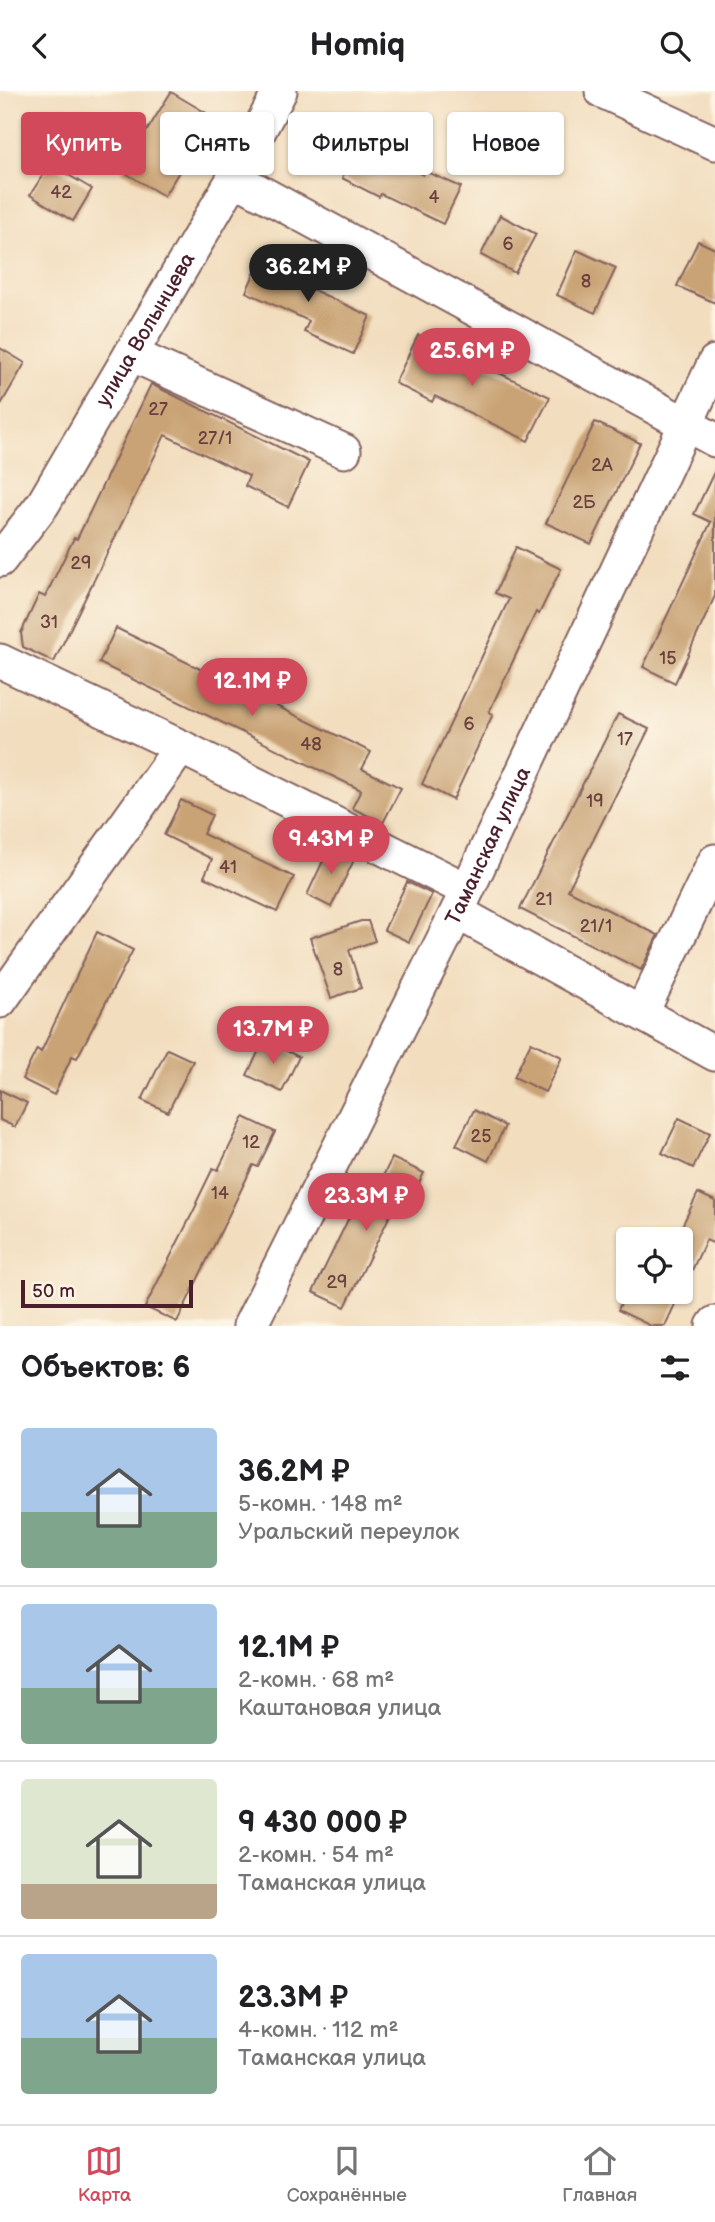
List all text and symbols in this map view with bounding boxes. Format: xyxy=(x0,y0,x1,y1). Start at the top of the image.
text: Homiq xyxy=(310,26,405,65)
icon: back xyxy=(21,27,59,65)
icon: search xyxy=(656,27,694,65)
chip: Купить xyxy=(21,112,146,175)
chip: Снять xyxy=(160,112,274,175)
chip: Фильтры xyxy=(288,112,433,175)
chip: Новое xyxy=(447,112,564,175)
house number: 42 xyxy=(50,182,72,203)
house number: 4 xyxy=(429,187,440,208)
house number: 6 xyxy=(503,234,514,255)
pin: 36.2M ₽ xyxy=(243,245,373,304)
street label: улица Волынцева xyxy=(91,248,201,411)
text: 36.2M ₽ xyxy=(265,253,351,281)
house number: 8 xyxy=(581,271,591,292)
pin: 25.6M ₽ xyxy=(407,329,537,388)
text: 25.6M ₽ xyxy=(429,337,515,365)
house number: 27 xyxy=(148,399,168,420)
house number: 27/1 xyxy=(198,428,232,449)
house number: 2А xyxy=(591,455,613,476)
house number: 2Б xyxy=(572,492,596,513)
house number: 29 xyxy=(70,553,92,574)
house number: 31 xyxy=(40,612,58,633)
house number: 15 xyxy=(659,648,677,669)
pin: 12.1M ₽ xyxy=(187,659,317,718)
text: 12.1M ₽ xyxy=(213,667,291,695)
house number: 6 xyxy=(464,714,475,735)
house number: 17 xyxy=(617,729,633,750)
house number: 48 xyxy=(300,734,322,755)
street label: Таманская улица xyxy=(441,762,537,929)
house number: 19 xyxy=(586,791,604,812)
pin: 9.43M ₽ xyxy=(266,817,396,876)
text: 9.43M ₽ xyxy=(289,825,373,853)
house number: 41 xyxy=(219,857,237,878)
house number: 21 xyxy=(535,889,553,910)
house number: 21/1 xyxy=(580,916,612,937)
house number: 8 xyxy=(333,959,343,980)
pin: 13.7M ₽ xyxy=(208,1007,338,1066)
text: 13.7M ₽ xyxy=(233,1015,313,1043)
house number: 25 xyxy=(471,1126,491,1147)
house number: 12 xyxy=(242,1132,260,1153)
pin: 23.3M ₽ xyxy=(301,1173,431,1233)
text: 23.3M ₽ xyxy=(324,1182,408,1210)
house number: 14 xyxy=(211,1183,229,1204)
map controls xyxy=(616,1227,693,1304)
button: locate xyxy=(616,1227,693,1304)
house number: 29 xyxy=(326,1272,348,1293)
scale bar xyxy=(21,1277,192,1309)
text: 50 m xyxy=(32,1280,75,1303)
icon: filters xyxy=(656,1349,694,1387)
text: Объектов: 6 xyxy=(21,1350,190,1386)
text: 36.2M ₽ xyxy=(238,1454,350,1490)
icon: home xyxy=(77,1456,161,1540)
text: 5-комн. · 148 m² xyxy=(238,1490,403,1518)
text: Уральский переулок xyxy=(238,1518,460,1546)
text: 12.1M ₽ xyxy=(238,1630,339,1666)
icon: home xyxy=(77,1632,161,1716)
text: 2-комн. · 68 m² xyxy=(238,1666,394,1694)
text: Каштановая улица xyxy=(238,1694,441,1722)
text: 9 430 000 ₽ xyxy=(238,1805,407,1841)
icon: home xyxy=(77,1807,161,1891)
text: 2-комн. · 54 m² xyxy=(238,1841,394,1869)
text: Таманская улица xyxy=(238,1869,426,1897)
text: 23.3M ₽ xyxy=(238,1980,348,2016)
icon: home xyxy=(77,1982,161,2066)
text: 4-комн. · 112 m² xyxy=(238,2016,399,2044)
text: Таманская улица xyxy=(238,2044,426,2072)
tab: Карта xyxy=(78,2142,131,2207)
tab: Сохранённые xyxy=(287,2142,407,2207)
tab: Главная xyxy=(562,2142,637,2207)

